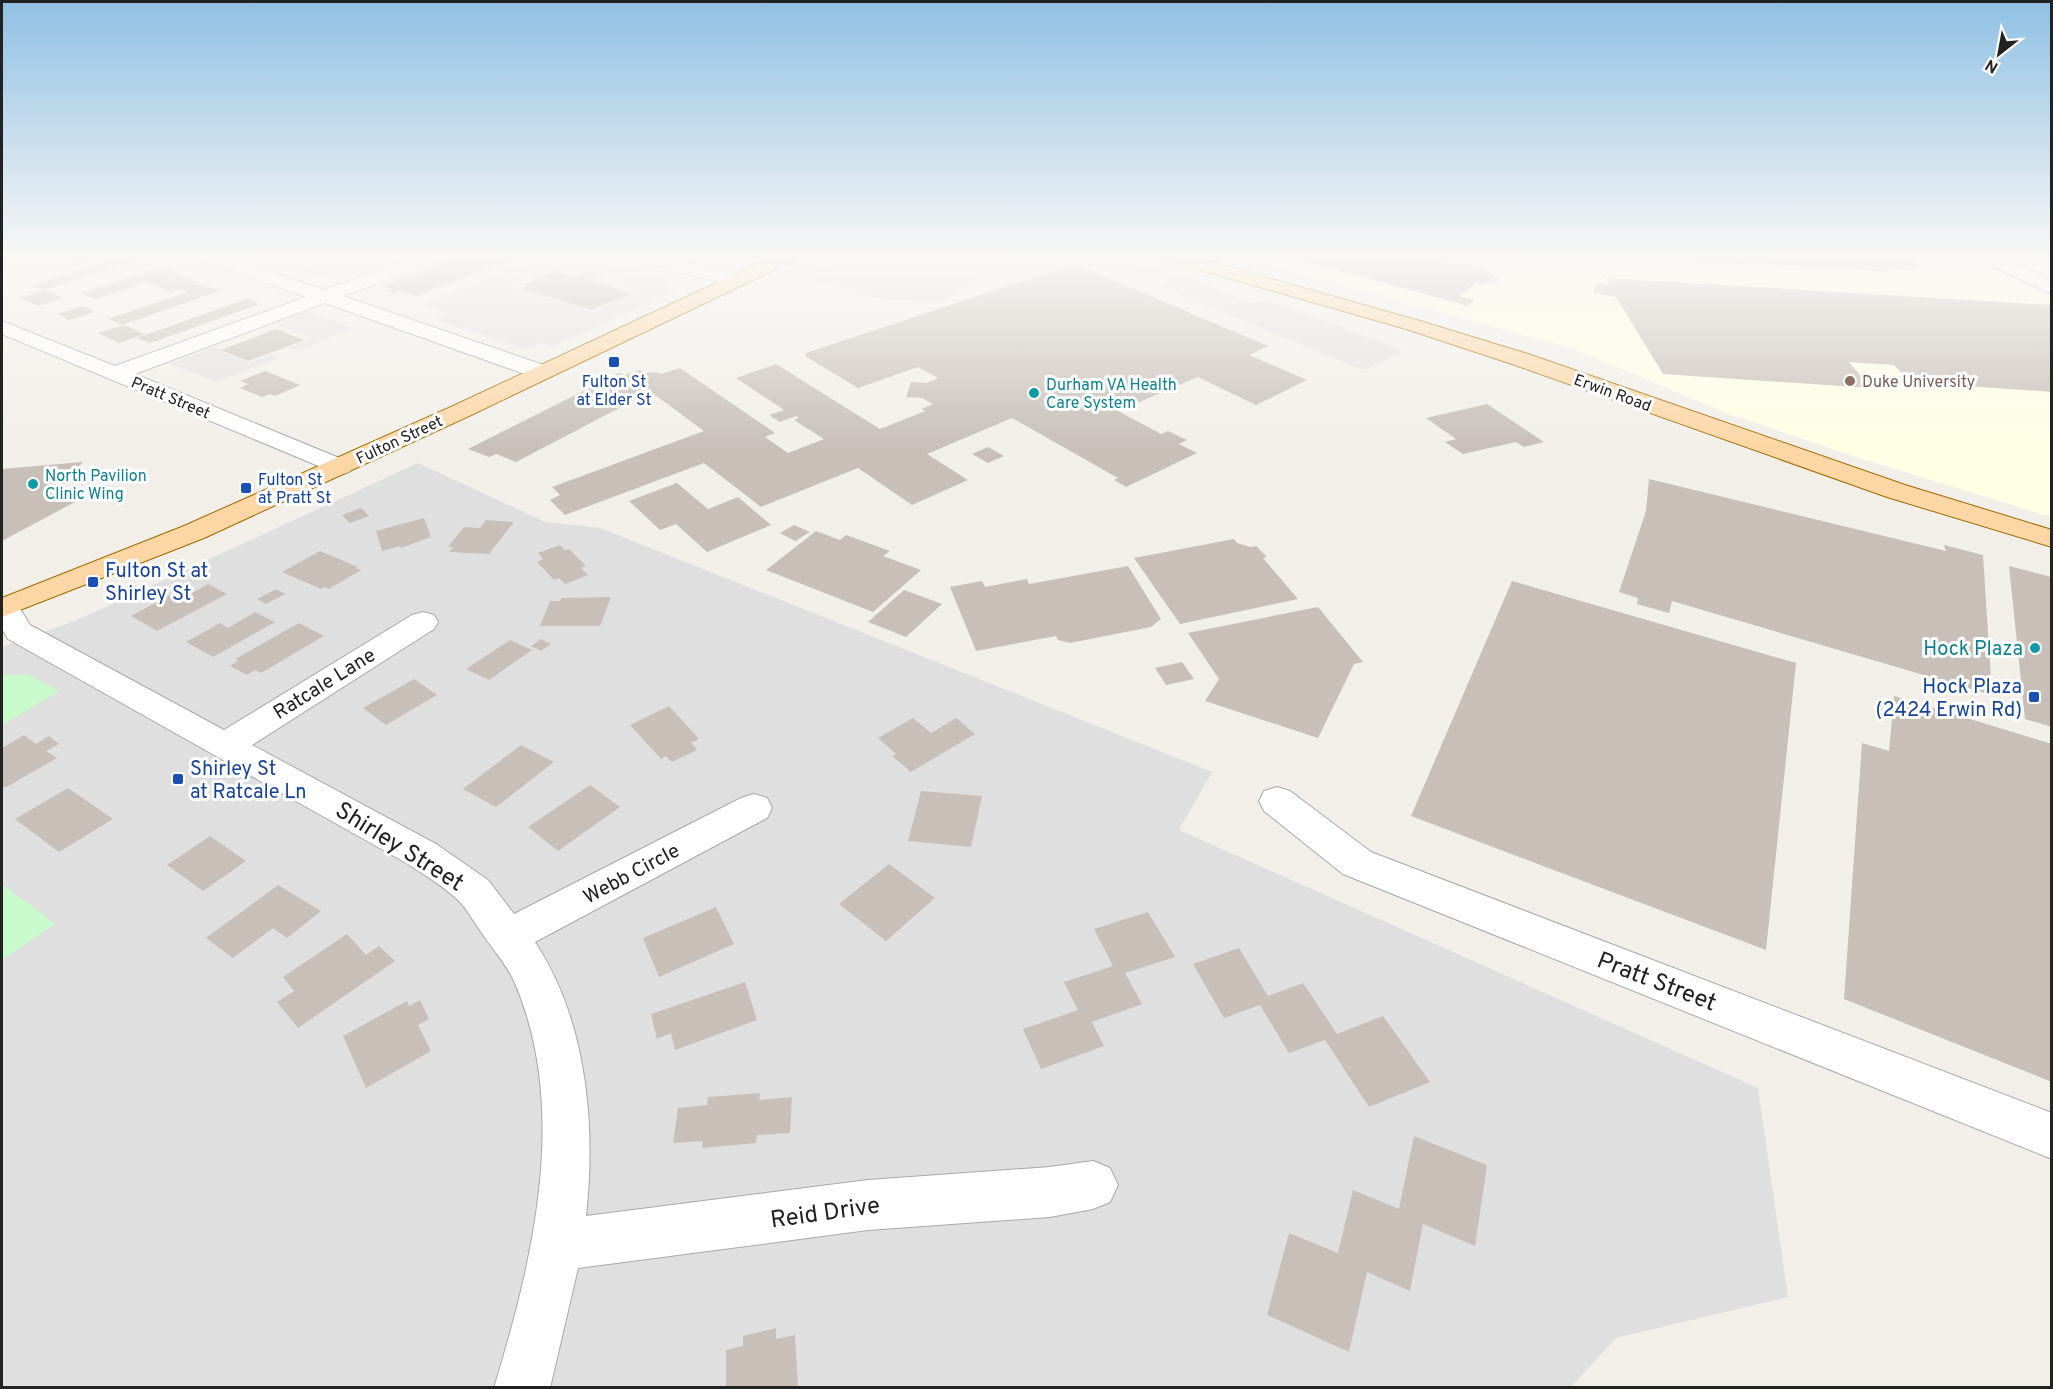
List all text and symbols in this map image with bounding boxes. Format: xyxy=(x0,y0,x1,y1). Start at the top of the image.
north arrow xyxy=(1969,24,2029,84)
text: N xyxy=(1982,54,2002,77)
marker: Fulton St at Elder St xyxy=(607,355,621,369)
street label: Erwin Road xyxy=(1571,371,1654,417)
street label: Pratt Street xyxy=(128,373,213,424)
place label: Fulton St at Elder St xyxy=(577,373,651,411)
place label: Duke University xyxy=(1862,373,1975,393)
marker: Duke University xyxy=(1843,374,1857,388)
place label: Durham VA Health Care System xyxy=(1046,376,1177,414)
marker: Durham VA Health Care System xyxy=(1027,386,1041,400)
street label: Fulton Street xyxy=(353,412,446,470)
place label: North Pavilion Clinic Wing xyxy=(45,467,147,505)
place label: Fulton St at Pratt St xyxy=(258,471,331,509)
marker: North Pavilion Clinic Wing xyxy=(26,477,40,491)
marker: Fulton St at Pratt St xyxy=(239,481,253,495)
place label: Fulton St at Shirley St xyxy=(105,559,208,608)
marker: Fulton St at Shirley St xyxy=(86,575,100,589)
place label: Hock Plaza xyxy=(1923,637,2023,663)
marker: Hock Plaza xyxy=(2028,641,2042,655)
street label: Ratcale Lane xyxy=(269,643,381,726)
place label: Hock Plaza (2424 Erwin Rd) xyxy=(1876,675,2022,724)
marker: Hock Plaza (2424 Erwin Rd) xyxy=(2027,690,2041,704)
place label: Shirley St at Ratcale Ln xyxy=(190,757,307,806)
marker: Shirley St at Ratcale Ln xyxy=(171,772,185,786)
street label: Shirley Street xyxy=(329,796,469,899)
street label: Webb Circle xyxy=(579,838,685,911)
street label: Pratt Street xyxy=(1592,946,1720,1019)
street label: Reid Drive xyxy=(769,1191,882,1237)

